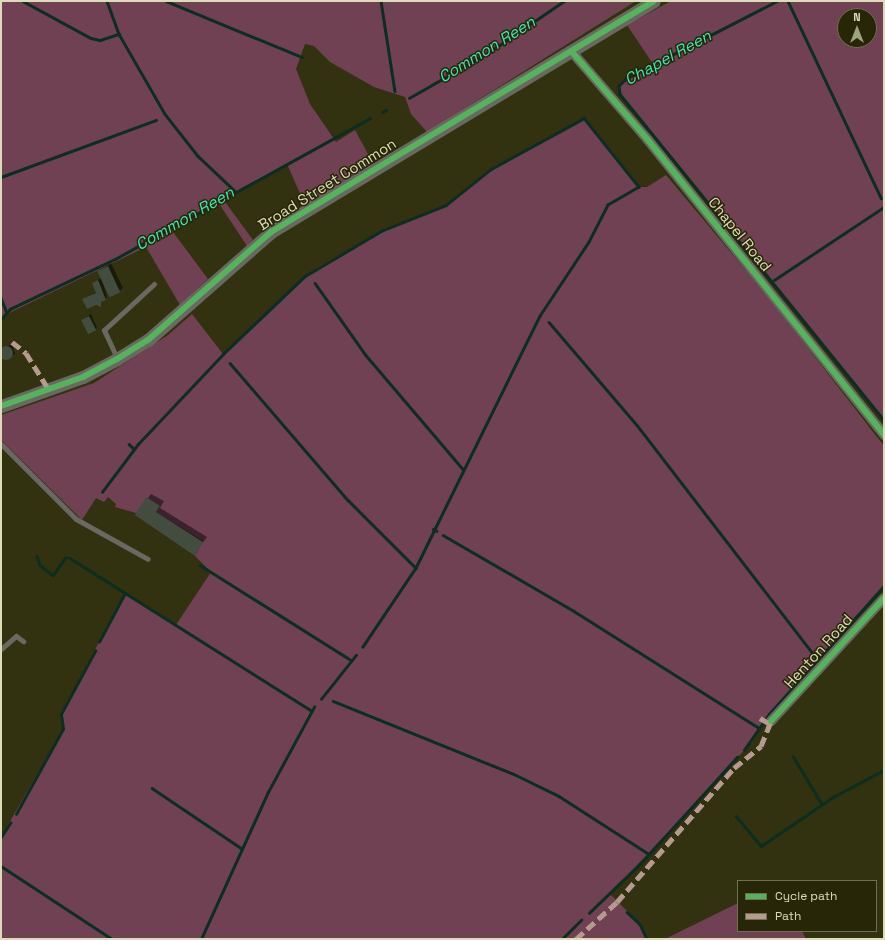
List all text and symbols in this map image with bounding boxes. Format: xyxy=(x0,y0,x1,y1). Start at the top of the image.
north arrow xyxy=(837,8,877,48)
text: N xyxy=(853,10,861,24)
water label: Common Reen xyxy=(435,13,539,87)
water label: Chapel Reen xyxy=(621,26,715,90)
street label: Broad Street Common xyxy=(255,134,399,234)
water label: Common Reen xyxy=(132,183,238,255)
street label: Chapel Road xyxy=(705,193,775,275)
street label: Henton Road xyxy=(780,610,856,692)
legend xyxy=(737,880,877,932)
text: Cycle path xyxy=(775,888,837,904)
text: Path xyxy=(775,908,801,924)

